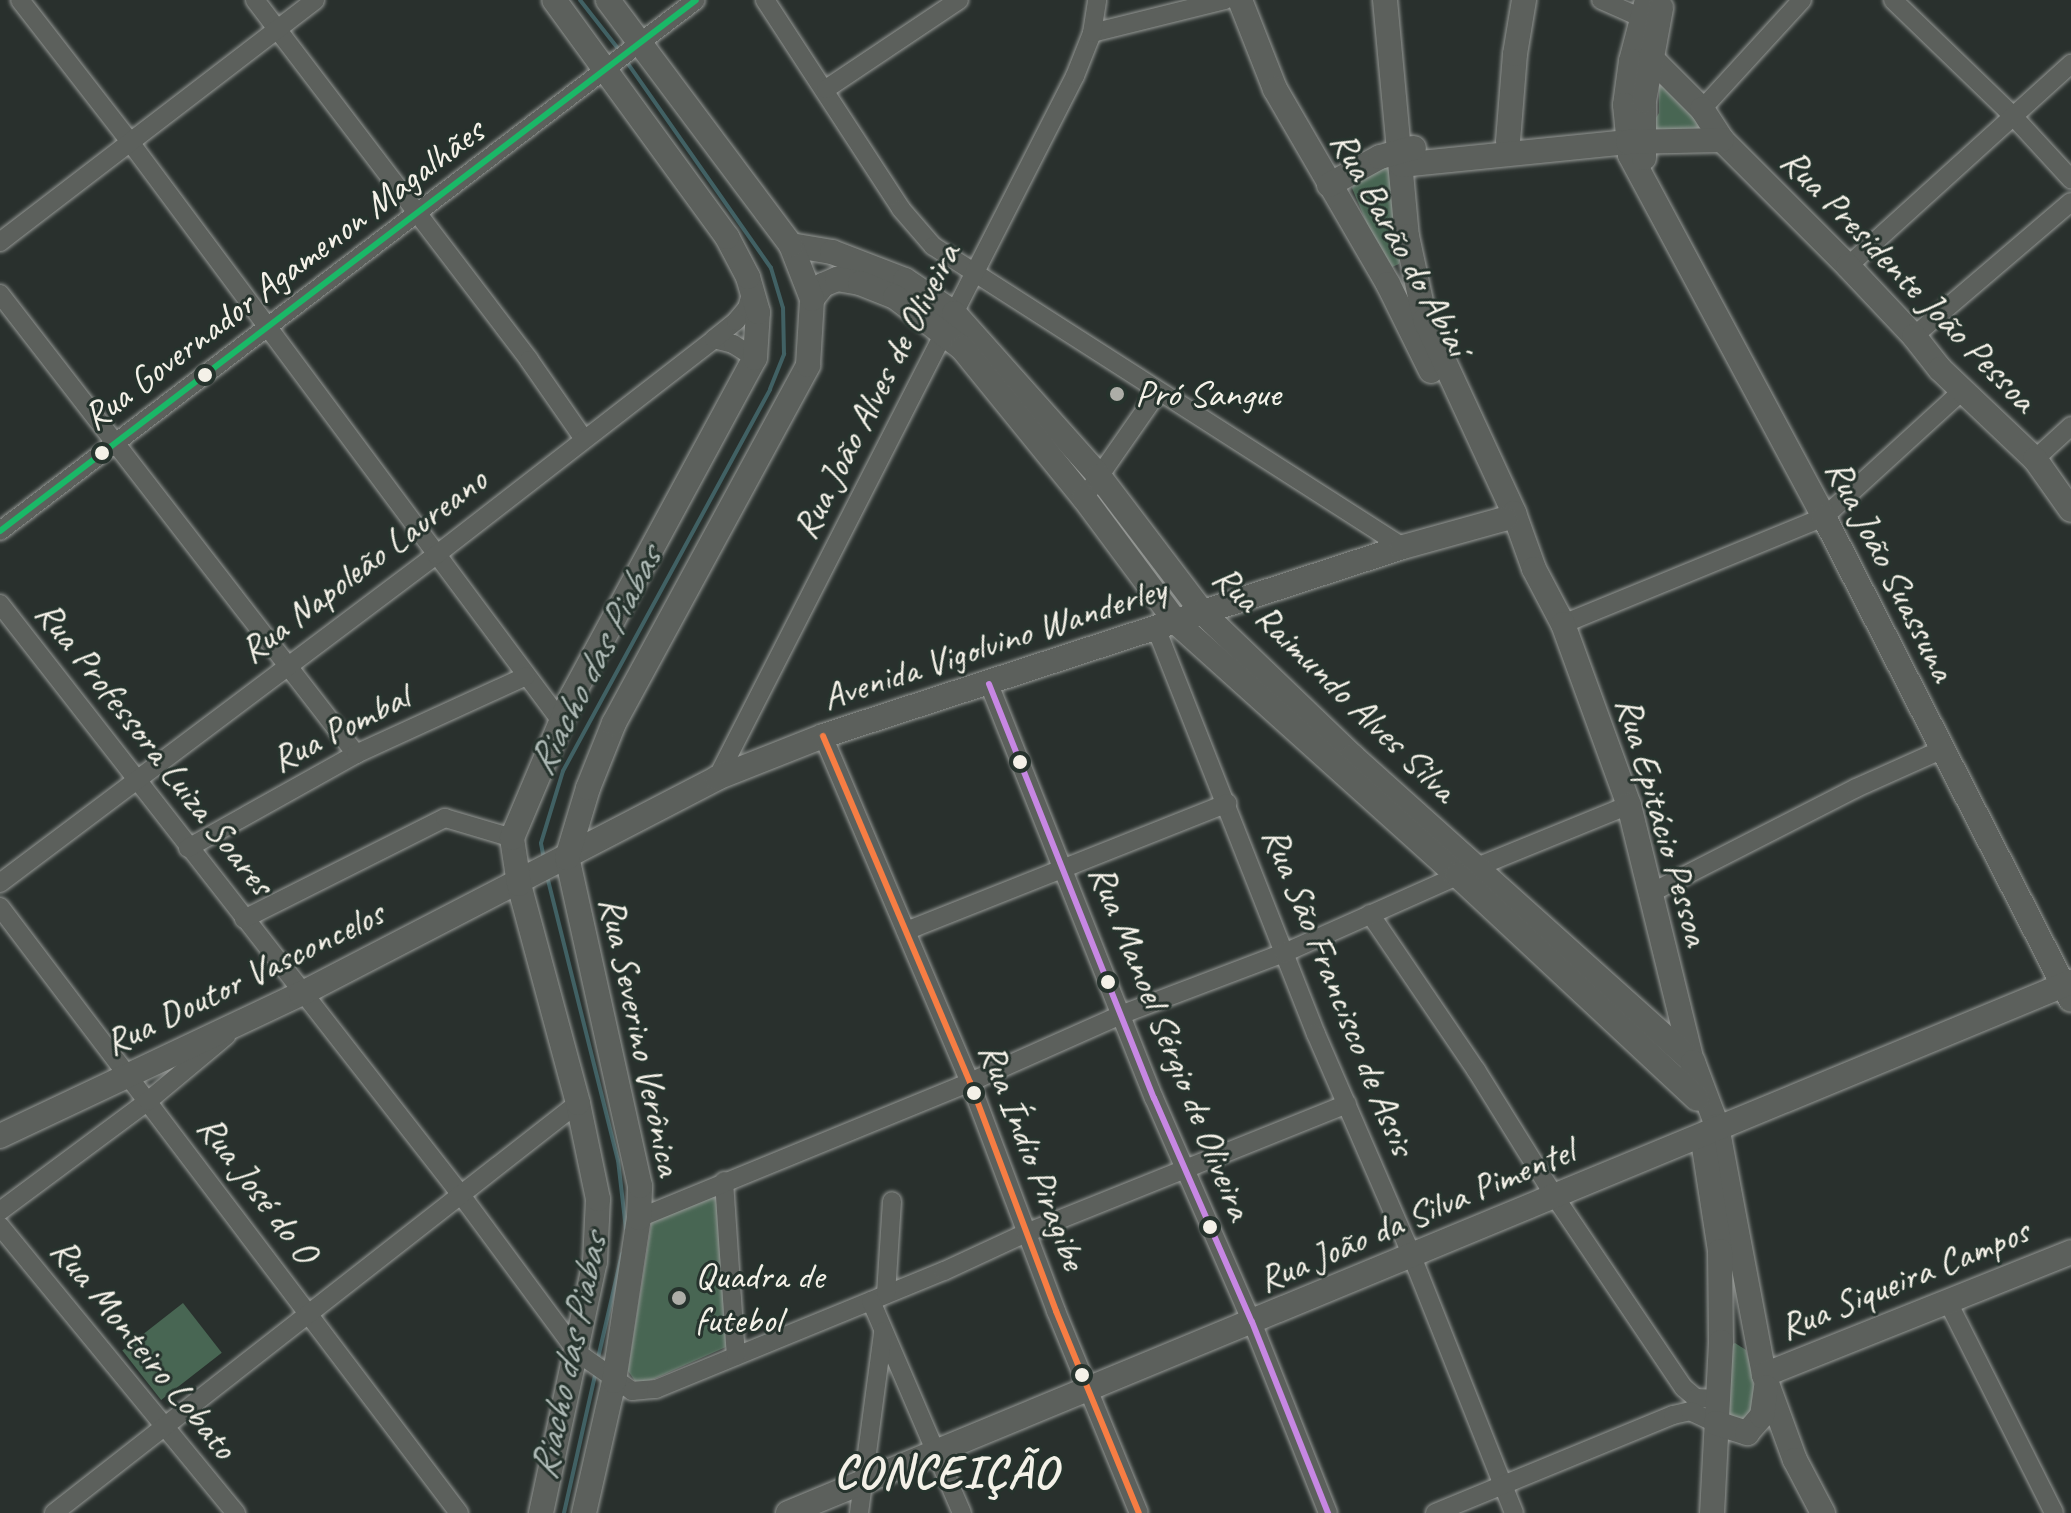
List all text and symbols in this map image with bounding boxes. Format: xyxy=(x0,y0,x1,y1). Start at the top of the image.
street label: Rua Governador Agamenon Magalhães xyxy=(73,108,493,440)
street label: Rua Barão do Abiaí xyxy=(1321,123,1481,363)
street label: Rua Presidente João Pessoa xyxy=(1772,139,2046,421)
street label: Rua João Alves de Oliveira xyxy=(782,235,970,547)
unlabelled marker xyxy=(197,367,213,383)
place label: Pró Sangue xyxy=(1135,371,1281,417)
marker: Pró Sangue xyxy=(1106,383,1128,405)
unlabelled marker xyxy=(94,445,110,461)
street label: Rua João Suassuna xyxy=(1816,452,1966,688)
street label: Rua Napoleão Laureano xyxy=(228,456,498,674)
water label: Riacho das Piabas xyxy=(516,540,672,782)
street label: Rua Raimundo Alves Silva xyxy=(1202,554,1468,812)
street label: Avenida Vigolvino Wanderley xyxy=(816,566,1172,720)
street label: Rua Professora Luiza Soares xyxy=(25,591,285,905)
street label: Rua Pombal xyxy=(264,674,416,782)
street label: Rua Epitácio Pessoa xyxy=(1606,692,1720,950)
unlabelled marker xyxy=(1012,754,1028,770)
street label: Rua São Francisco de Assis xyxy=(1252,820,1426,1162)
street label: Rua Manoel Sérgio de Oliveira xyxy=(1079,857,1263,1227)
street label: Rua Doutor Vasconcelos xyxy=(97,891,391,1065)
street label: Rua Severino Verônica xyxy=(589,893,693,1179)
unlabelled marker xyxy=(1100,974,1116,990)
street label: Rua Índio Piragibe xyxy=(969,1037,1097,1275)
unlabelled marker xyxy=(966,1085,982,1101)
street label: Rua José do O xyxy=(188,1106,328,1272)
street label: Rua João da Silva Pimentel xyxy=(1251,1128,1581,1302)
street label: Rua Siqueira Campos xyxy=(1772,1208,2036,1350)
unlabelled marker xyxy=(1202,1219,1218,1235)
street label: Rua Monteiro Lobato xyxy=(41,1228,247,1468)
water label: Riacho das Piabas xyxy=(519,1231,617,1483)
place label: Quadra de futebol xyxy=(695,1253,824,1342)
marker: Quadra de futebol xyxy=(670,1289,688,1307)
unlabelled marker xyxy=(1074,1367,1090,1383)
district label: CONCEIÇÃO xyxy=(835,1444,1057,1500)

